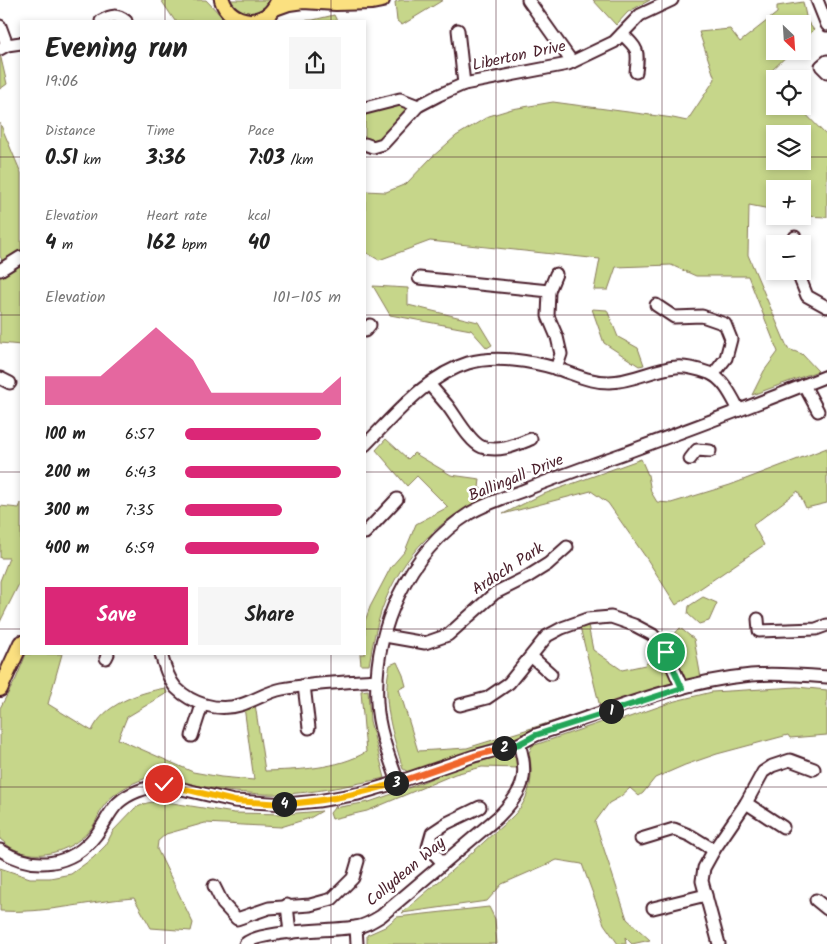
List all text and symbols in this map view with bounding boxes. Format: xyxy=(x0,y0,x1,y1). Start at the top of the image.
north arrow xyxy=(766,15,811,60)
map controls xyxy=(766,15,811,280)
text: Evening run xyxy=(45,27,188,72)
street label: Liberton Drive xyxy=(470,34,568,78)
button: share xyxy=(289,37,341,89)
text: 19:06 xyxy=(45,69,79,94)
button: locate xyxy=(766,70,811,115)
text: Distance xyxy=(45,120,95,142)
text: Time xyxy=(146,120,175,142)
text: Pace xyxy=(248,120,274,142)
button: layers xyxy=(766,125,811,170)
text: 0.51 xyxy=(45,142,78,175)
text: 3:36 xyxy=(146,142,186,175)
text: 7:03 xyxy=(248,142,285,175)
text: km xyxy=(78,149,101,171)
text: /km xyxy=(285,149,313,171)
button: + xyxy=(766,180,811,225)
text: Elevation xyxy=(45,205,98,227)
text: Heart rate xyxy=(146,205,207,227)
text: kcal xyxy=(248,205,270,227)
text: 4 xyxy=(45,227,56,260)
text: 162 xyxy=(146,227,176,260)
text: 40 xyxy=(248,227,270,260)
text: m xyxy=(56,234,73,256)
text: bpm xyxy=(176,234,207,256)
button: − xyxy=(766,235,811,280)
text: Elevation xyxy=(45,285,106,310)
text: 101–105 m xyxy=(272,285,341,310)
text: 100 m xyxy=(45,422,86,447)
text: 6:57 xyxy=(125,422,154,447)
street label: Ballingall Drive xyxy=(465,448,567,508)
text: 200 m xyxy=(45,460,90,485)
text: 6:43 xyxy=(125,460,156,485)
text: 300 m xyxy=(45,498,89,523)
text: 7:35 xyxy=(125,498,154,523)
text: 400 m xyxy=(45,536,89,561)
text: 6:59 xyxy=(125,536,154,561)
street label: Ardoch Park xyxy=(467,536,549,602)
button: Save xyxy=(45,587,188,645)
button: Share xyxy=(198,587,341,645)
pin xyxy=(645,631,687,673)
icon: arrive xyxy=(652,638,680,666)
pin: 1 xyxy=(598,698,624,724)
text: 1 xyxy=(609,700,614,722)
pin: 2 xyxy=(492,736,516,760)
text: 2 xyxy=(500,737,509,759)
pin xyxy=(143,763,185,805)
icon: check xyxy=(150,770,178,798)
pin: 3 xyxy=(384,770,408,796)
text: 3 xyxy=(393,772,400,794)
pin: 4 xyxy=(272,792,296,816)
text: 4 xyxy=(281,793,288,815)
street label: Collydean Way xyxy=(361,831,452,913)

